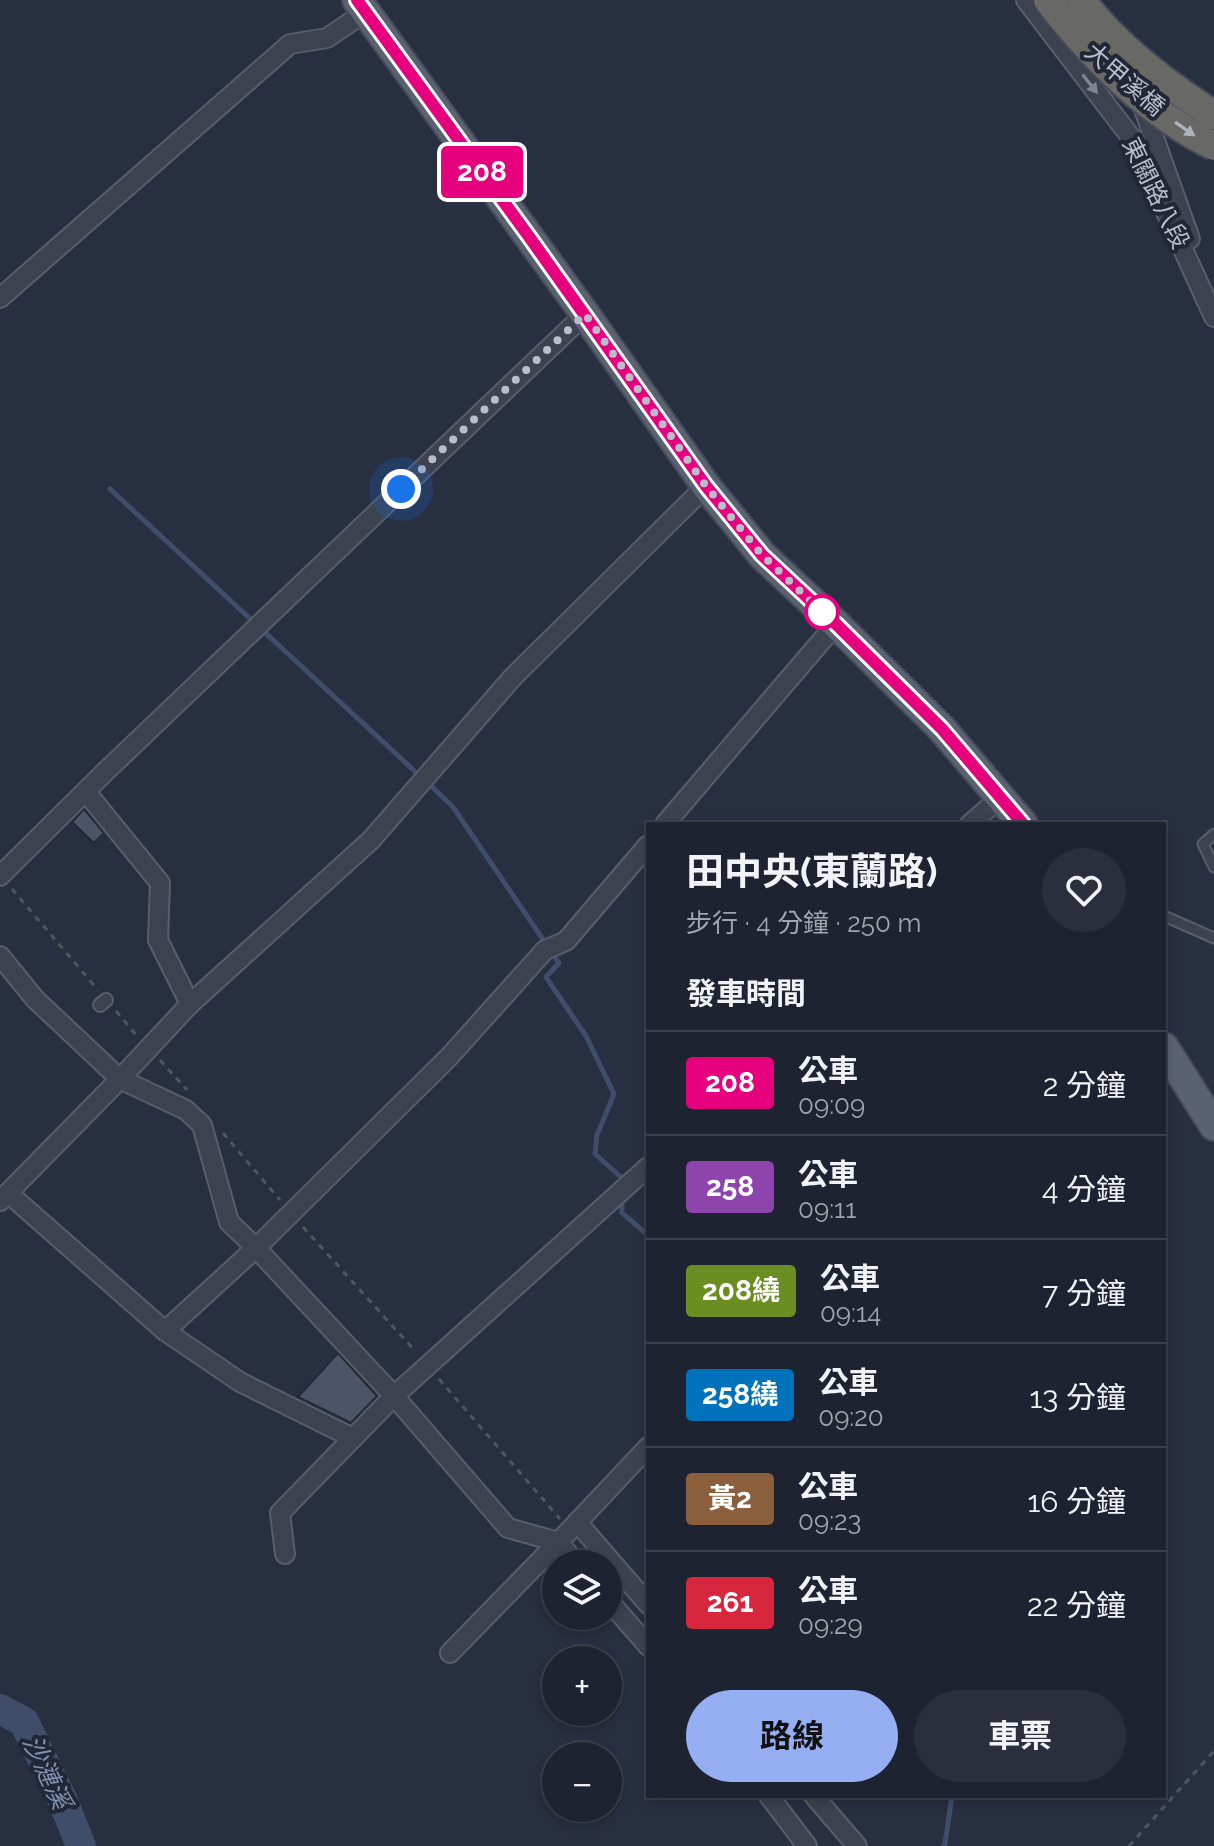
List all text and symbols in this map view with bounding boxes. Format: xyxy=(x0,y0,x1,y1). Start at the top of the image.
street label: 大甲溪橋 xyxy=(1079,37,1171,121)
one-way arrow xyxy=(1082,74,1098,94)
one-way arrow xyxy=(1175,121,1196,136)
street label: 東關路八段 xyxy=(1117,133,1195,253)
line badge: 208 xyxy=(436,146,528,198)
text: 208 xyxy=(457,155,507,188)
your location xyxy=(381,469,421,509)
unlabelled marker xyxy=(805,595,839,629)
button: heart xyxy=(1042,848,1126,932)
text: 田中央(東蘭路) xyxy=(686,849,938,894)
text: 步行 · 4 分鐘 · 250 m xyxy=(686,908,921,938)
text: 發車時間 xyxy=(686,976,806,1011)
text: 公車 xyxy=(798,1053,858,1088)
text: 208 xyxy=(705,1066,755,1099)
text: 2 分鐘 xyxy=(1043,1068,1126,1103)
text: 09:09 xyxy=(798,1090,865,1120)
text: 公車 xyxy=(798,1157,858,1192)
text: 258 xyxy=(706,1170,754,1203)
text: 4 分鐘 xyxy=(1042,1172,1126,1207)
text: 09:11 xyxy=(798,1194,856,1224)
text: 公車 xyxy=(820,1261,880,1296)
text: 208繞 xyxy=(702,1274,780,1307)
text: 7 分鐘 xyxy=(1042,1276,1126,1311)
text: 09:14 xyxy=(820,1298,881,1328)
text: 公車 xyxy=(818,1365,878,1400)
text: 258繞 xyxy=(702,1378,778,1411)
text: 13 分鐘 xyxy=(1029,1380,1126,1415)
text: 09:20 xyxy=(818,1402,884,1432)
text: 公車 xyxy=(798,1469,858,1504)
text: 黃2 xyxy=(708,1482,752,1515)
text: 16 分鐘 xyxy=(1027,1484,1126,1519)
text: 09:23 xyxy=(798,1506,861,1536)
map controls xyxy=(542,1550,622,1822)
button: layers xyxy=(542,1550,622,1630)
text: 公車 xyxy=(798,1573,858,1608)
text: 261 xyxy=(707,1586,753,1619)
text: 22 分鐘 xyxy=(1027,1588,1126,1623)
text: 09:29 xyxy=(798,1610,863,1640)
button: + xyxy=(542,1646,622,1726)
button: 路線 xyxy=(686,1690,898,1782)
button: 車票 xyxy=(914,1690,1126,1782)
water label: 沙漣溪 xyxy=(17,1730,79,1817)
button: − xyxy=(542,1742,622,1822)

